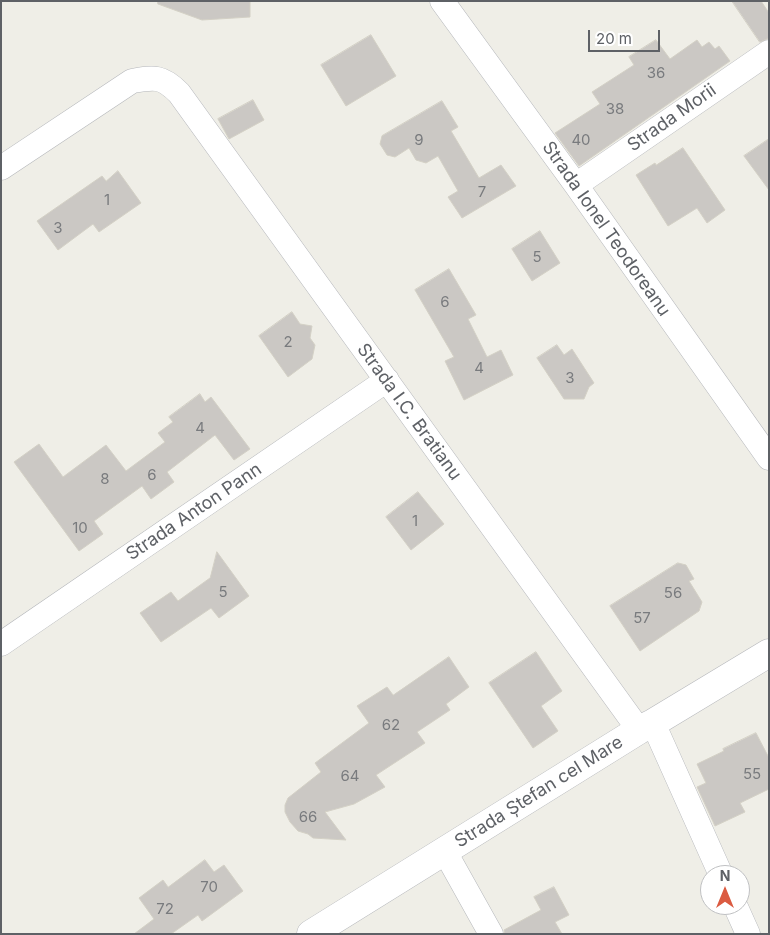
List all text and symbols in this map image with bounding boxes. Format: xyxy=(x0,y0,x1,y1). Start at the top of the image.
scale bar xyxy=(590,20,662,52)
text: 20 m xyxy=(596,29,632,48)
house number: 36 xyxy=(647,64,665,82)
street label: Strada Morii xyxy=(623,80,721,156)
house number: 38 xyxy=(606,100,624,118)
house number: 9 xyxy=(414,131,424,149)
house number: 40 xyxy=(571,131,591,149)
street label: Strada Ionel Teodoreanu xyxy=(537,137,675,321)
house number: 7 xyxy=(478,183,486,201)
house number: 1 xyxy=(104,191,110,209)
house number: 3 xyxy=(53,219,63,237)
house number: 5 xyxy=(532,248,542,266)
house number: 6 xyxy=(440,293,450,311)
house number: 2 xyxy=(283,333,293,351)
street label: Strada I.C. Bratianu xyxy=(352,340,466,484)
house number: 4 xyxy=(474,359,484,377)
house number: 3 xyxy=(565,369,575,387)
house number: 4 xyxy=(195,419,205,437)
street label: Strada Anton Pann xyxy=(122,459,266,565)
house number: 6 xyxy=(147,466,157,484)
house number: 8 xyxy=(100,470,110,488)
house number: 1 xyxy=(412,512,418,530)
house number: 10 xyxy=(72,519,88,537)
house number: 5 xyxy=(218,583,228,601)
house number: 56 xyxy=(664,584,682,602)
house number: 57 xyxy=(633,609,651,627)
house number: 62 xyxy=(382,716,400,734)
street label: Strada Ștefan cel Mare xyxy=(451,731,627,853)
house number: 55 xyxy=(743,765,761,783)
house number: 64 xyxy=(341,767,359,785)
house number: 66 xyxy=(299,808,317,826)
north arrow xyxy=(700,865,750,915)
text: N xyxy=(720,867,730,884)
house number: 70 xyxy=(200,878,218,896)
house number: 72 xyxy=(156,900,174,918)

